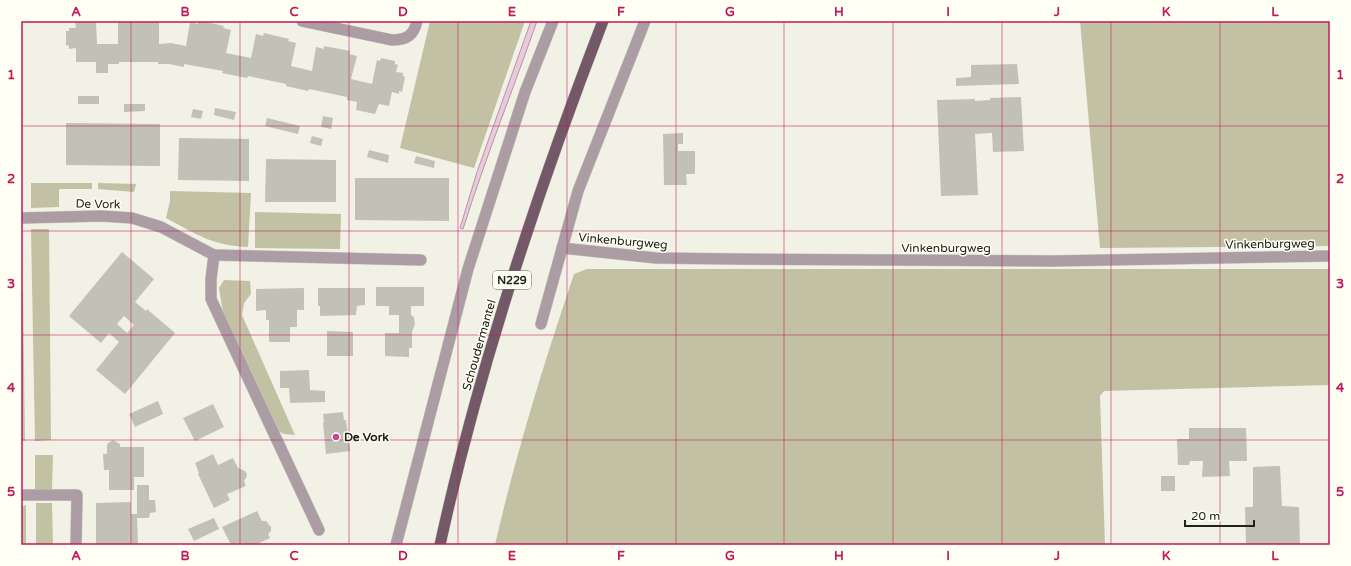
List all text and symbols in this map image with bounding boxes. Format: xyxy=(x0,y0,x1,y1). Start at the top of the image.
text: A xyxy=(71,4,81,20)
text: B xyxy=(180,4,190,20)
text: C xyxy=(289,4,299,20)
text: D xyxy=(398,4,408,20)
text: E xyxy=(508,4,516,20)
text: F xyxy=(617,4,625,20)
text: G xyxy=(725,4,735,20)
text: H xyxy=(834,4,844,20)
text: I xyxy=(946,4,950,20)
text: J xyxy=(1053,4,1060,20)
text: K xyxy=(1162,4,1171,20)
text: L xyxy=(1271,4,1279,20)
text: 1 xyxy=(7,67,15,83)
text: 1 xyxy=(1336,67,1344,83)
text: 2 xyxy=(7,171,15,187)
text: 2 xyxy=(1336,171,1344,187)
street label: De Vork xyxy=(75,197,121,211)
street label: Vinkenburgweg xyxy=(578,230,668,252)
street label: Vinkenburgweg xyxy=(1225,236,1315,252)
street label: Vinkenburgweg xyxy=(901,241,991,255)
road number: N229 xyxy=(493,271,531,289)
text: 3 xyxy=(7,276,15,292)
text: 3 xyxy=(1336,276,1344,292)
street label: Schoudermantel xyxy=(459,298,499,392)
text: 4 xyxy=(7,380,16,396)
text: 4 xyxy=(1336,380,1345,396)
place label: De Vork xyxy=(344,430,389,444)
marker: De Vork xyxy=(331,432,341,442)
text: 5 xyxy=(7,484,15,500)
text: 5 xyxy=(1336,484,1344,500)
scale bar xyxy=(1185,502,1254,528)
text: 20 m xyxy=(1191,509,1220,523)
text: A xyxy=(71,548,81,564)
text: B xyxy=(180,548,190,564)
text: C xyxy=(289,548,299,564)
text: D xyxy=(398,548,408,564)
text: E xyxy=(508,548,516,564)
text: F xyxy=(617,548,625,564)
text: G xyxy=(725,548,735,564)
text: H xyxy=(834,548,844,564)
text: I xyxy=(946,548,950,564)
text: J xyxy=(1053,548,1060,564)
text: K xyxy=(1162,548,1171,564)
text: L xyxy=(1271,548,1279,564)

